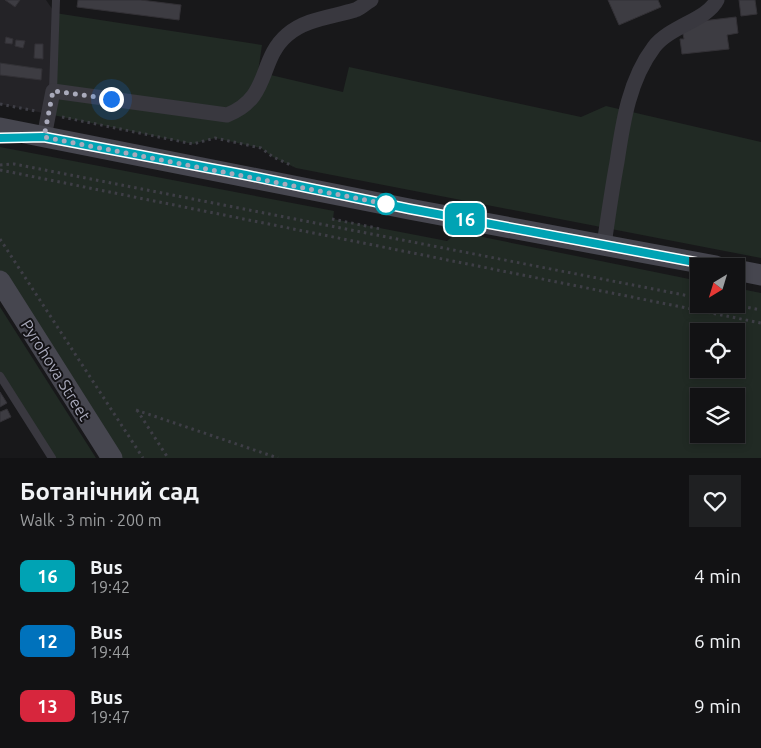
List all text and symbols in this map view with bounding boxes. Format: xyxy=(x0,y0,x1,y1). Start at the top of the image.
your location xyxy=(99,87,124,112)
unlabelled marker xyxy=(375,193,397,215)
line badge: 16 xyxy=(442,203,488,235)
text: 16 xyxy=(455,209,475,229)
north arrow xyxy=(690,258,745,312)
map controls xyxy=(690,258,745,443)
street label: Pyrohova Street xyxy=(18,316,95,424)
button: locate xyxy=(690,323,745,378)
button: layers xyxy=(690,388,745,443)
button: heart xyxy=(689,475,741,527)
text: Ботанічний сад xyxy=(20,478,199,505)
text: Walk · 3 min · 200 m xyxy=(20,511,162,529)
text: Bus xyxy=(90,556,123,578)
text: 4 min xyxy=(694,565,741,587)
text: 16 xyxy=(37,566,58,586)
text: 19:42 xyxy=(90,578,130,596)
text: Bus xyxy=(90,621,123,643)
text: 6 min xyxy=(694,630,741,652)
text: 12 xyxy=(37,631,58,651)
text: 19:44 xyxy=(90,643,130,661)
text: Bus xyxy=(90,686,123,708)
text: 9 min xyxy=(694,695,741,717)
text: 13 xyxy=(37,696,58,716)
text: 19:47 xyxy=(90,708,130,726)

